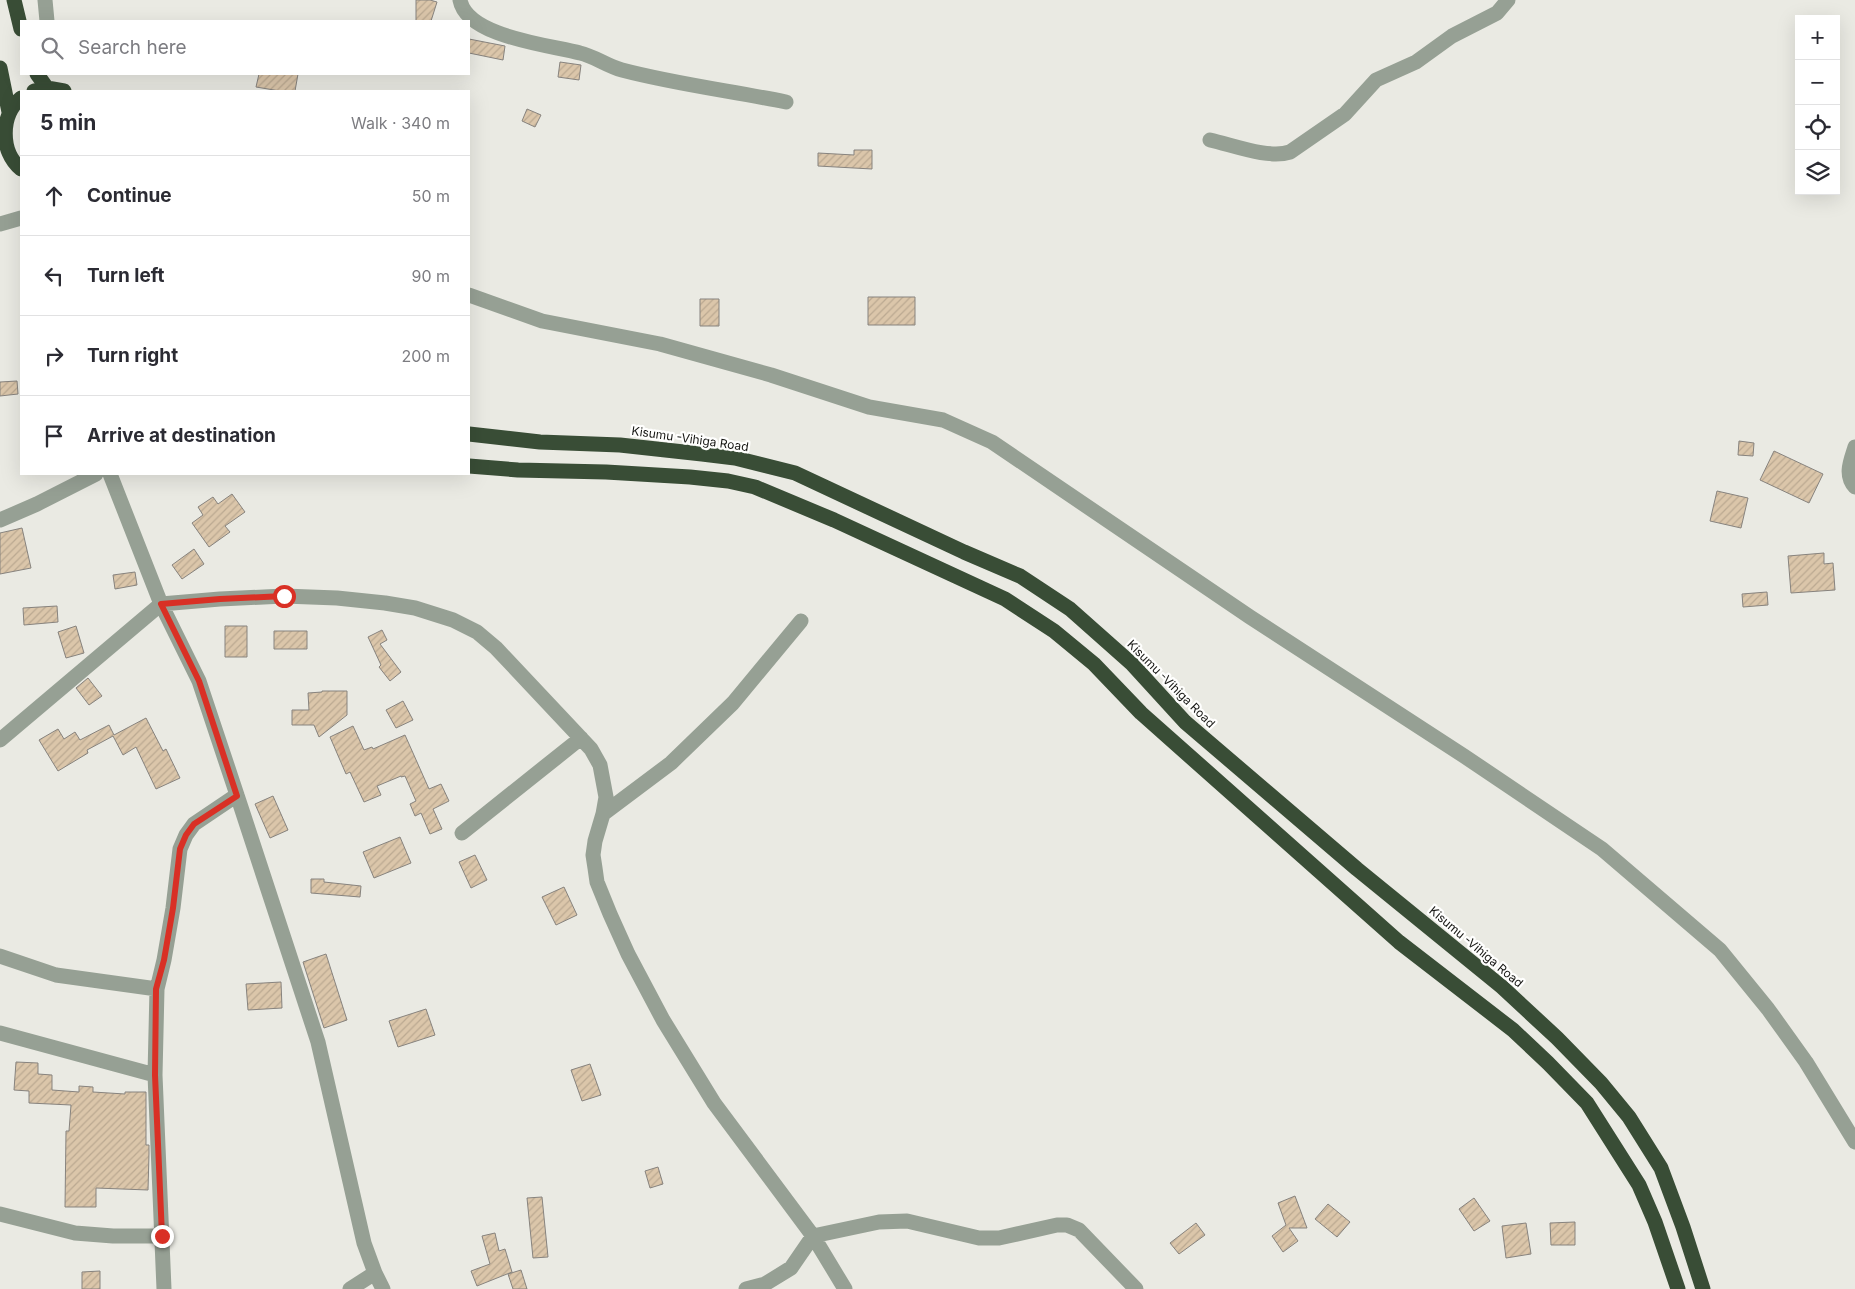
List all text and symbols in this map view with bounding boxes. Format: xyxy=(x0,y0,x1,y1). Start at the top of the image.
map controls xyxy=(1795,15,1840,195)
button: + xyxy=(1795,15,1840,60)
search box xyxy=(20,20,470,75)
icon: search xyxy=(38,34,66,62)
text: Search here xyxy=(78,36,187,59)
button: − xyxy=(1795,60,1840,105)
button: locate xyxy=(1795,105,1840,150)
text: 5 min xyxy=(40,110,96,135)
text: Walk · 340 m xyxy=(351,113,450,133)
button: layers xyxy=(1795,150,1840,195)
icon: ahead xyxy=(40,182,68,210)
text: Continue xyxy=(87,184,172,207)
text: 50 m xyxy=(412,186,450,206)
icon: left xyxy=(40,262,68,290)
text: Turn left xyxy=(87,264,165,287)
text: 90 m xyxy=(411,266,450,286)
icon: right xyxy=(40,342,68,370)
text: Turn right xyxy=(87,344,178,367)
text: 200 m xyxy=(402,346,450,366)
icon: arrive xyxy=(40,422,68,450)
street label: Kisumu -Vihiga Road xyxy=(631,423,750,454)
text: Arrive at destination xyxy=(87,424,276,447)
route start xyxy=(273,585,296,608)
street label: Kisumu -Vihiga Road xyxy=(1124,637,1218,731)
street label: Kisumu -Vihiga Road xyxy=(1426,903,1526,990)
route end xyxy=(151,1225,174,1248)

